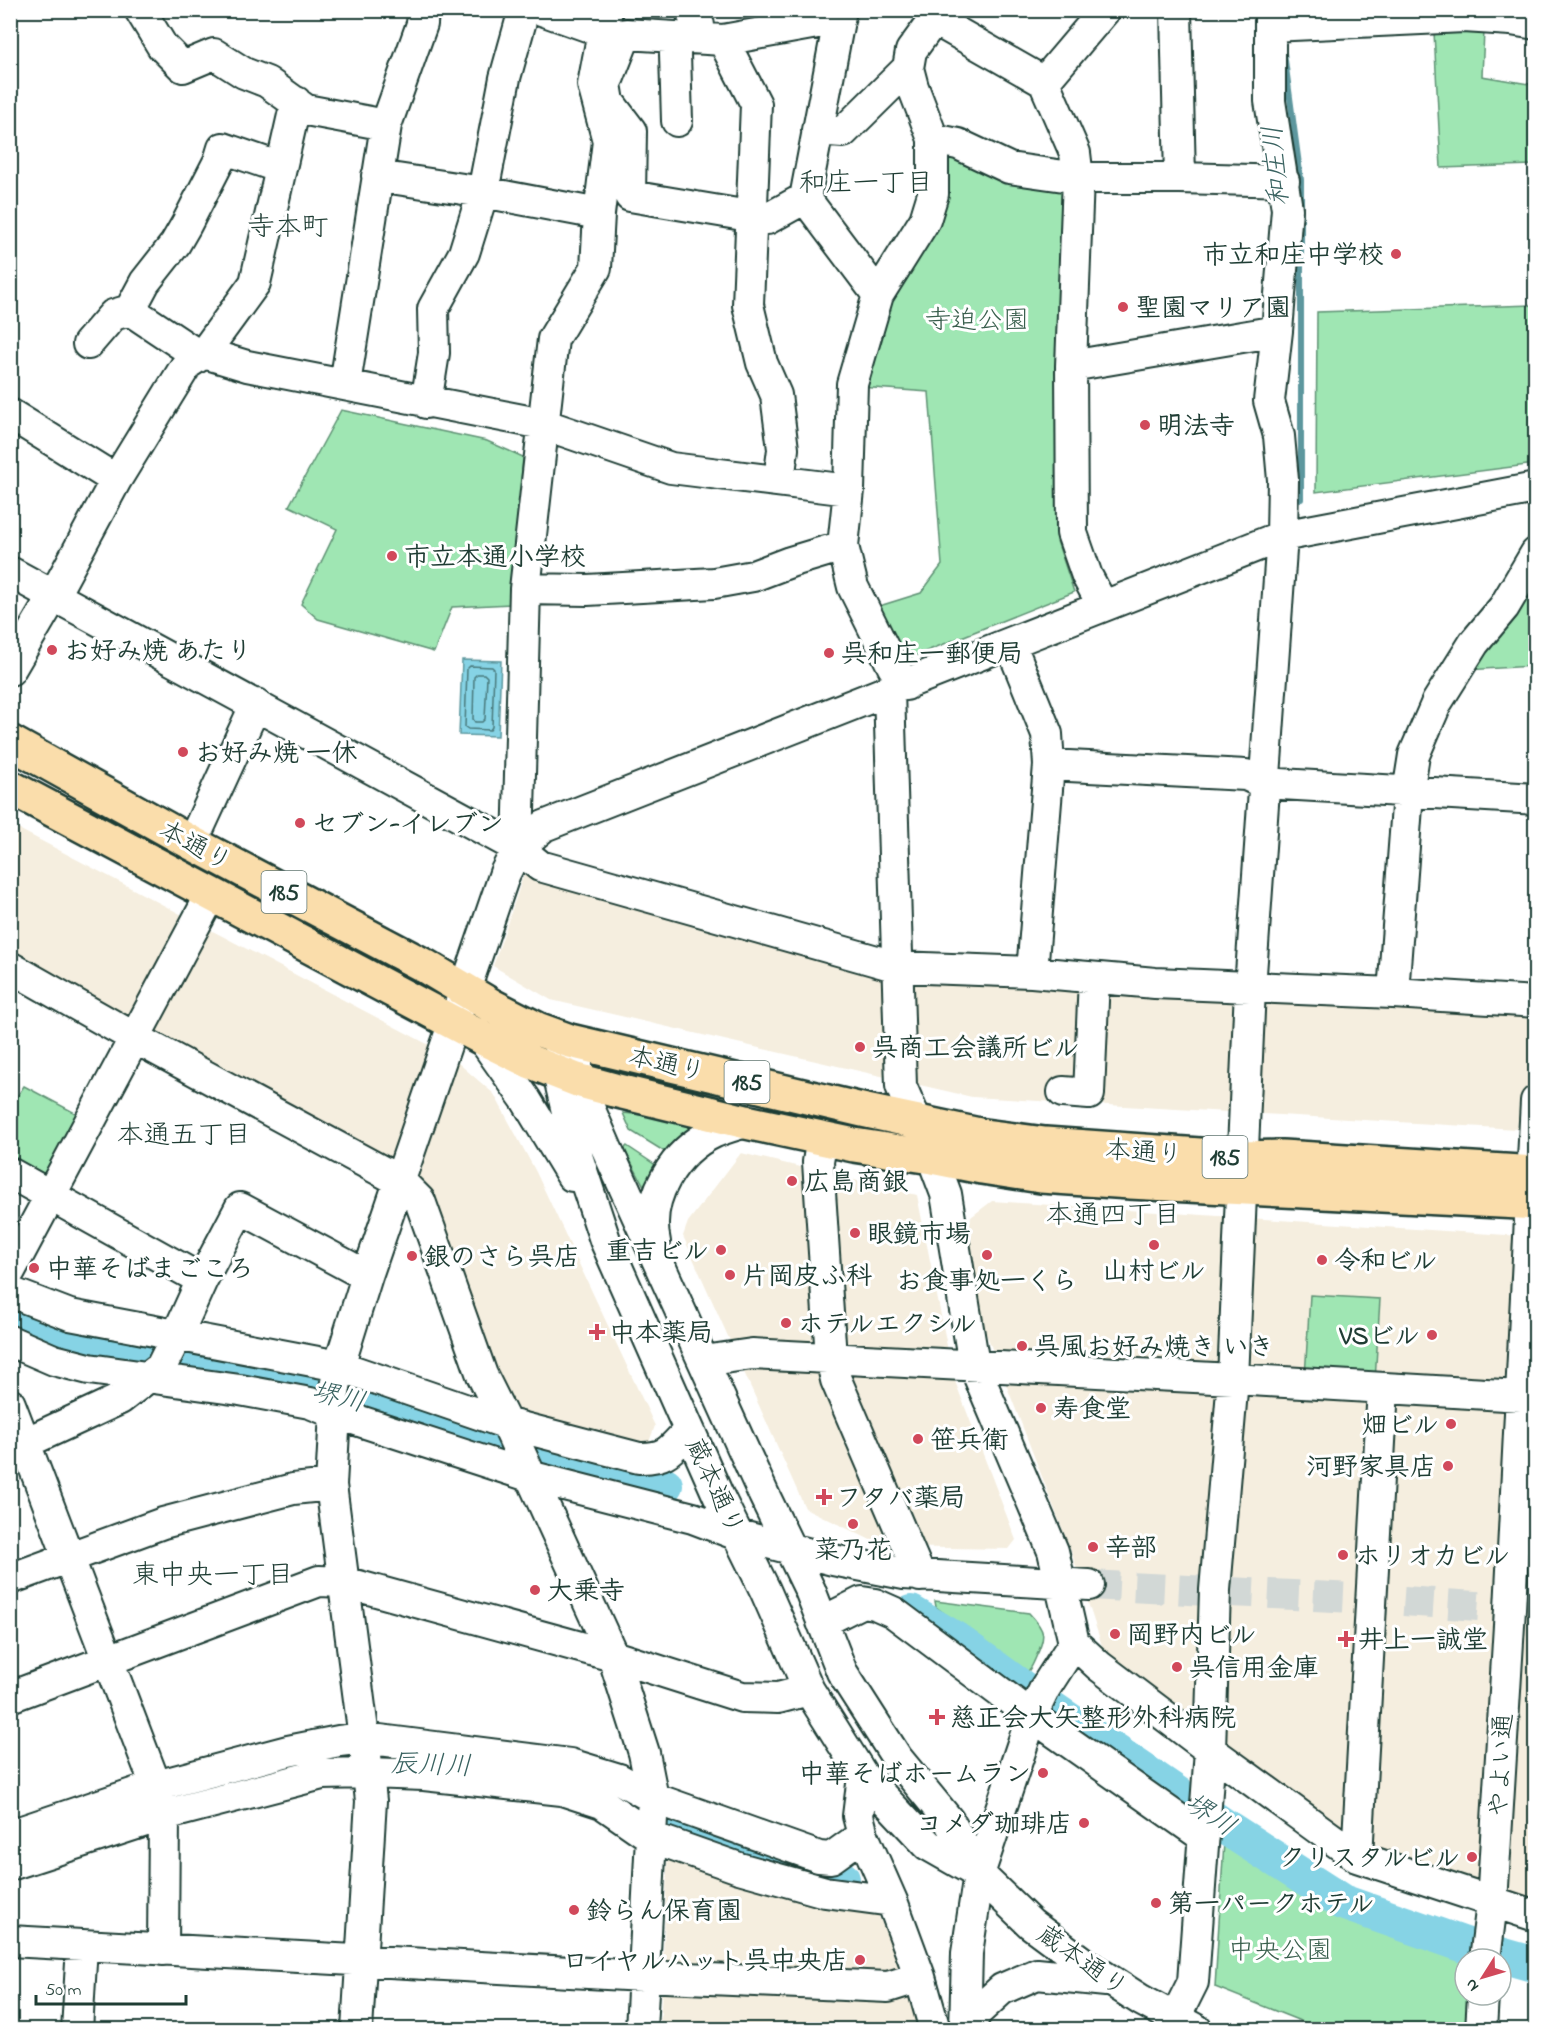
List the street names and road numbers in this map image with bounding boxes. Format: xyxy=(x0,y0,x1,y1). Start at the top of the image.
street label: 本通り xyxy=(151,813,238,883)
road number: 185 xyxy=(262,871,306,913)
street label: 本通り xyxy=(624,1039,709,1093)
road number: 185 xyxy=(724,1061,770,1103)
street label: 本通り xyxy=(1104,1132,1184,1176)
road number: 185 xyxy=(1202,1136,1248,1178)
street label: 蔵本通り xyxy=(674,1432,752,1542)
street label: やよい通 xyxy=(1481,1712,1525,1818)
street label: 蔵本通り xyxy=(1028,1917,1135,2008)

